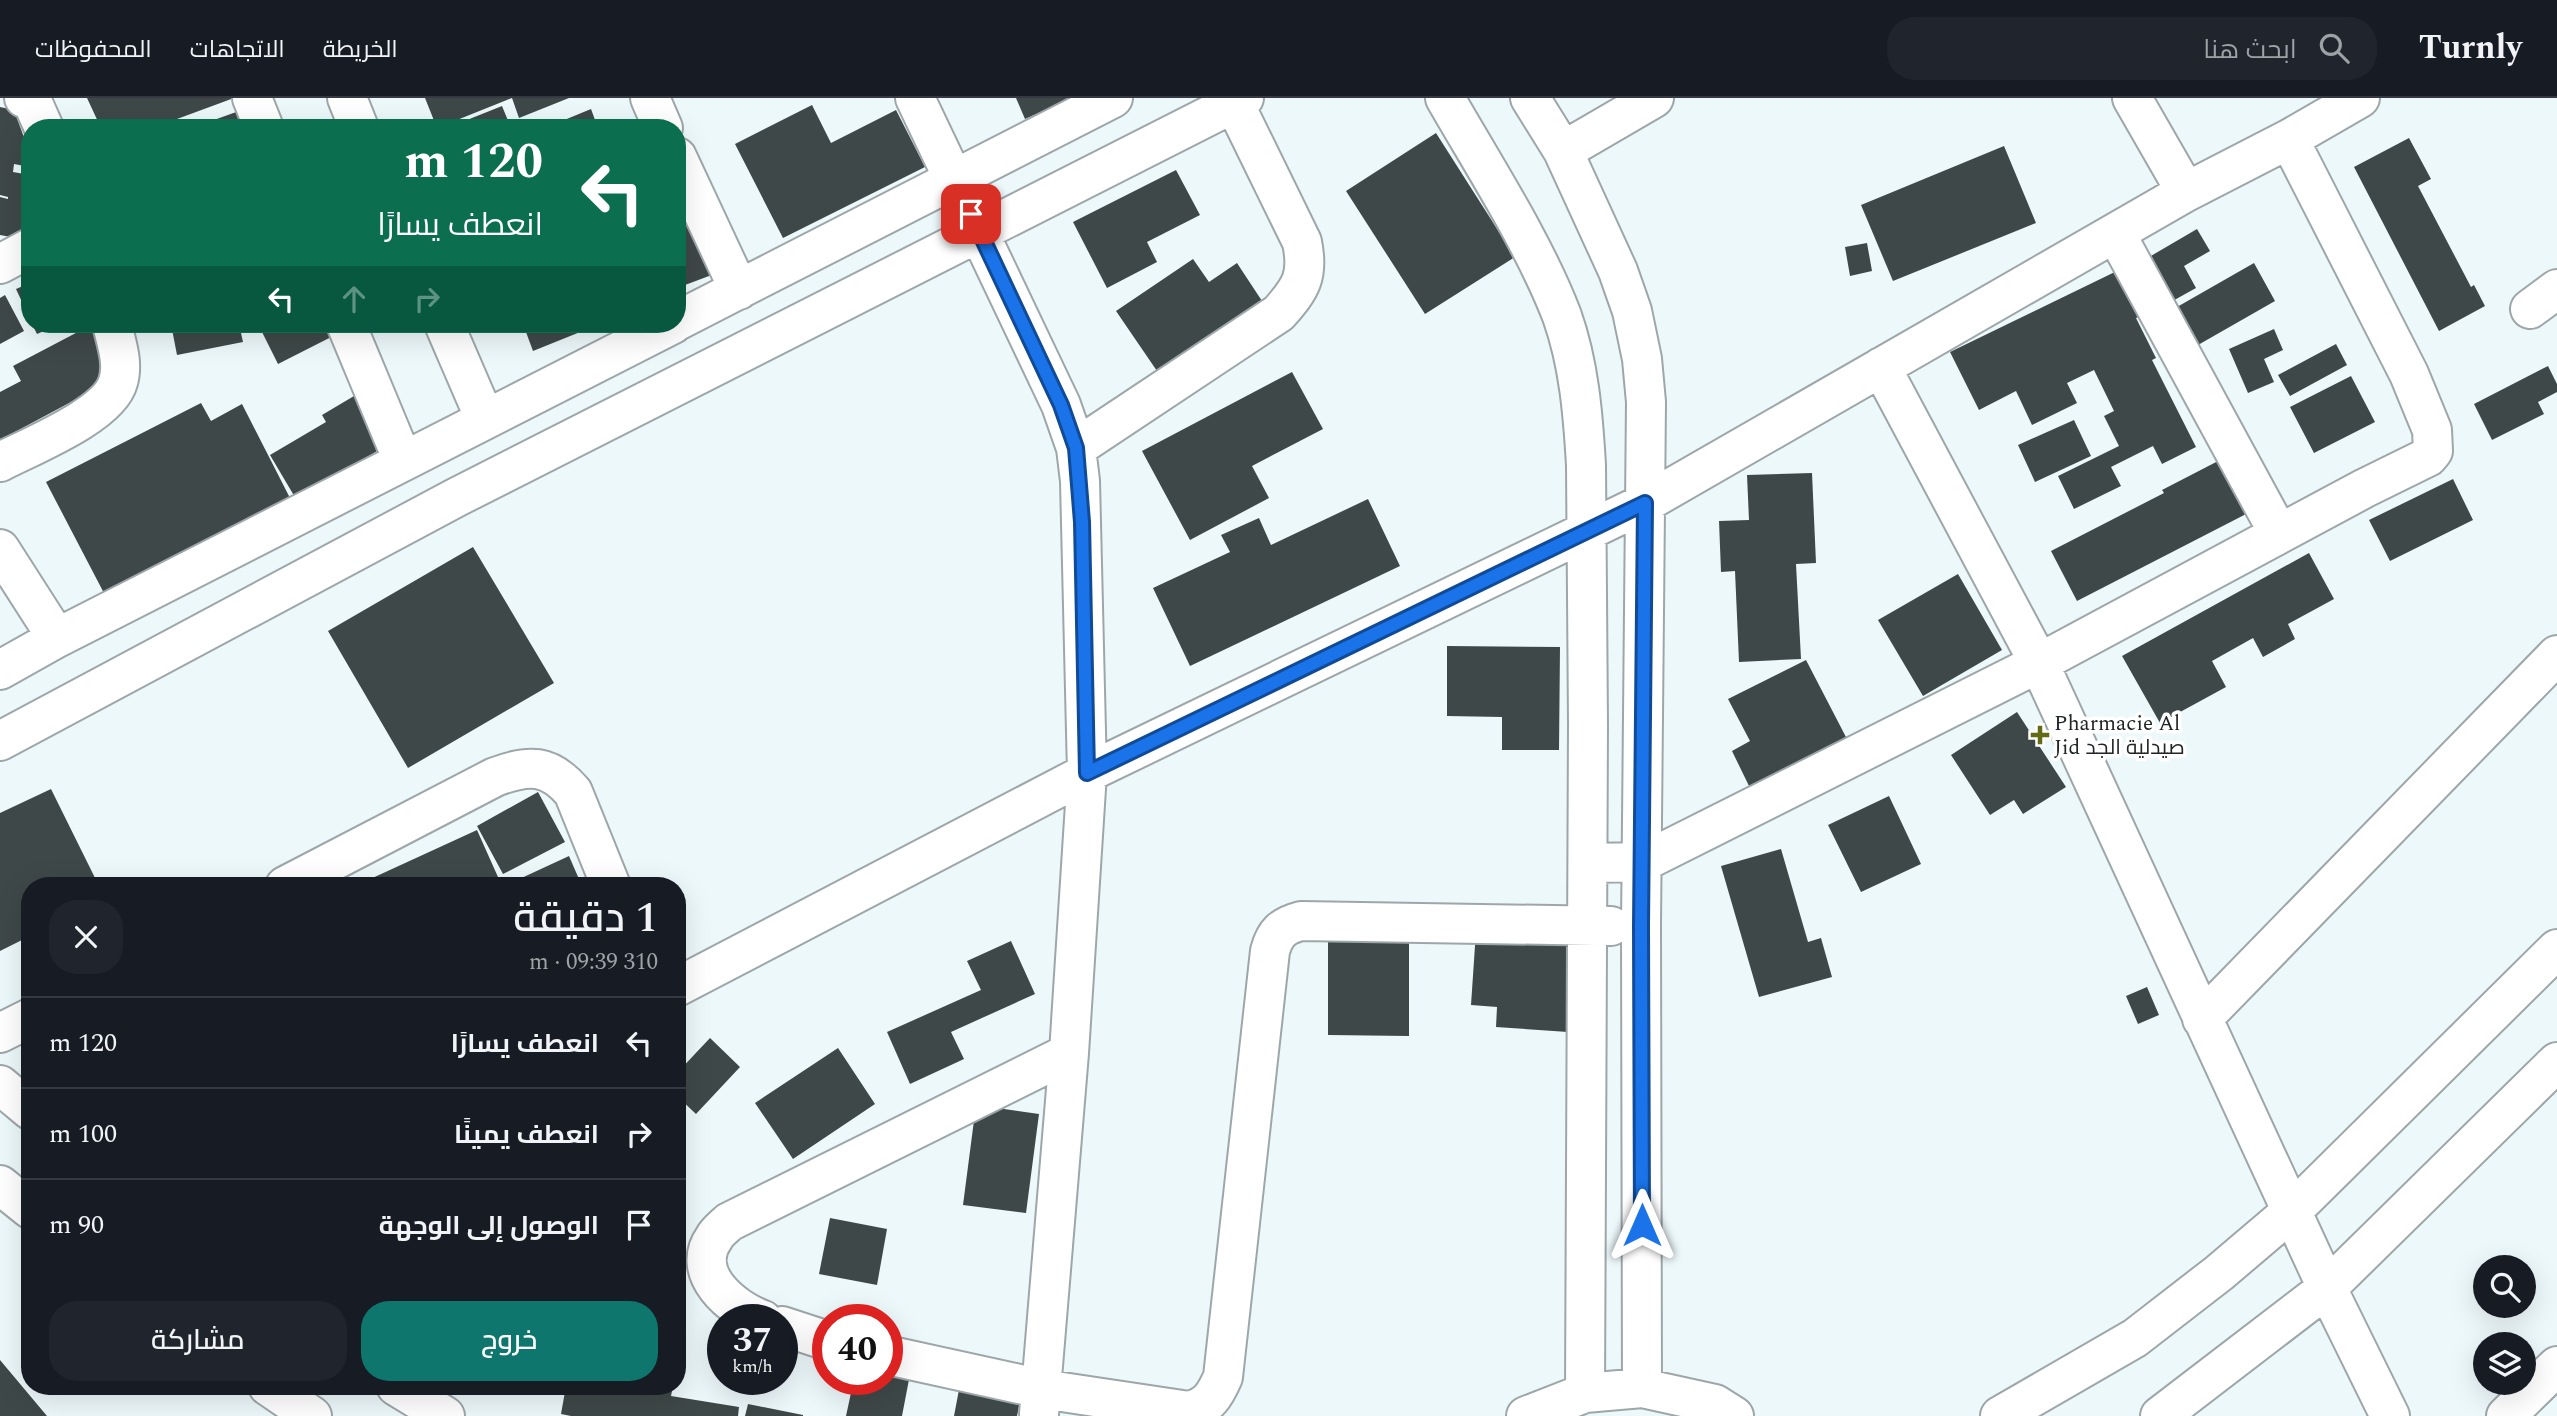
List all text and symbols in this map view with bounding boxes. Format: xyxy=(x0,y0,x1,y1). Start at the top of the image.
search box xyxy=(1887,17,2377,80)
text: Turnly xyxy=(2419,23,2522,73)
icon: search xyxy=(2315,29,2353,67)
text: ابحث هنا xyxy=(2203,30,2297,70)
text: المحفوظات xyxy=(35,32,152,68)
text: الاتجاهات xyxy=(190,32,285,68)
text: الخريطة xyxy=(323,32,398,68)
text: 120 m xyxy=(404,125,543,200)
icon: left xyxy=(567,147,658,238)
pin xyxy=(941,184,1001,244)
icon: arrive xyxy=(952,195,990,233)
text: انعطف يسارًا xyxy=(377,201,543,250)
icon: left xyxy=(262,280,300,318)
icon: ahead xyxy=(335,280,373,318)
icon: right xyxy=(408,280,446,318)
place label: Pharmacie Al Jid صيدلية الجد xyxy=(2054,708,2185,764)
marker: Pharmacie Al Jid صيدلية الجد xyxy=(2032,727,2048,743)
text: 1 دقيقة xyxy=(513,887,658,950)
button: close xyxy=(49,900,123,974)
text: 310 m · 09:39 xyxy=(529,945,658,980)
text: 120 m xyxy=(49,1023,117,1063)
text: انعطف يسارًا xyxy=(451,1024,599,1064)
icon: left xyxy=(620,1024,658,1062)
text: 100 m xyxy=(49,1114,117,1154)
text: انعطف يمينًا xyxy=(454,1115,599,1155)
icon: right xyxy=(620,1115,658,1153)
position arrow xyxy=(1605,1188,1679,1262)
text: 90 m xyxy=(49,1205,104,1245)
text: الوصول إلى الوجهة xyxy=(379,1206,599,1246)
icon: arrive xyxy=(620,1206,658,1244)
map controls xyxy=(2473,1255,2536,1395)
button: search xyxy=(2473,1255,2536,1318)
button: مشاركة xyxy=(49,1301,347,1381)
button: خروج xyxy=(361,1301,658,1381)
speed limit sign: 40 xyxy=(812,1304,903,1395)
text: 37 xyxy=(733,1314,772,1367)
button: layers xyxy=(2473,1332,2536,1395)
text: km/h xyxy=(732,1353,773,1380)

